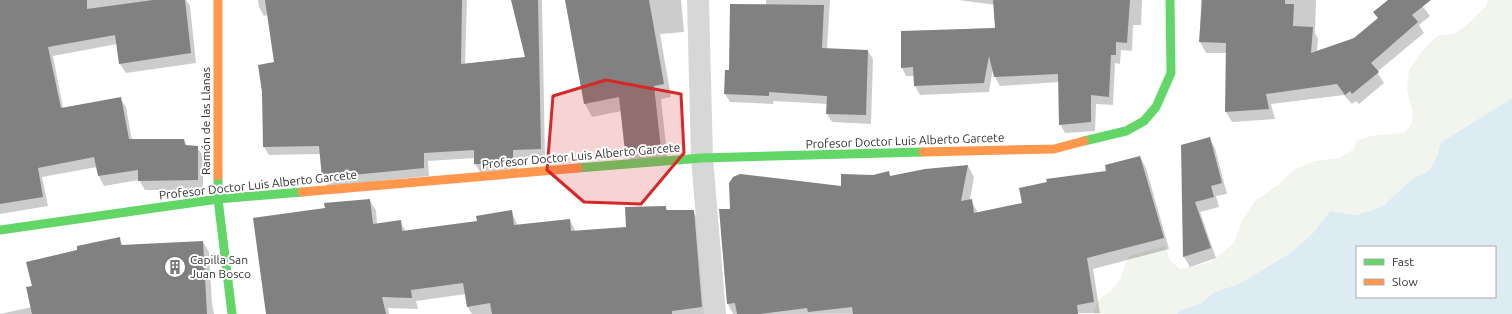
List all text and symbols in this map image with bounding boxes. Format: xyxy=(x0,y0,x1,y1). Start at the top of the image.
street label: Ramón de las Llanas xyxy=(199,67,212,175)
street label: Profesor Doctor Luis Alberto Garcete xyxy=(805,131,1005,150)
street label: Profesor Doctor Luis Alberto Garcete xyxy=(481,140,681,171)
street label: Profesor Doctor Luis Alberto Garcete xyxy=(158,168,358,201)
legend xyxy=(1356,246,1496,298)
place label: Capilla San Juan Bosco xyxy=(190,253,251,280)
building icon: Capilla San Juan Bosco xyxy=(162,254,188,280)
text: Fast xyxy=(1392,255,1414,268)
text: Slow xyxy=(1392,275,1418,288)

